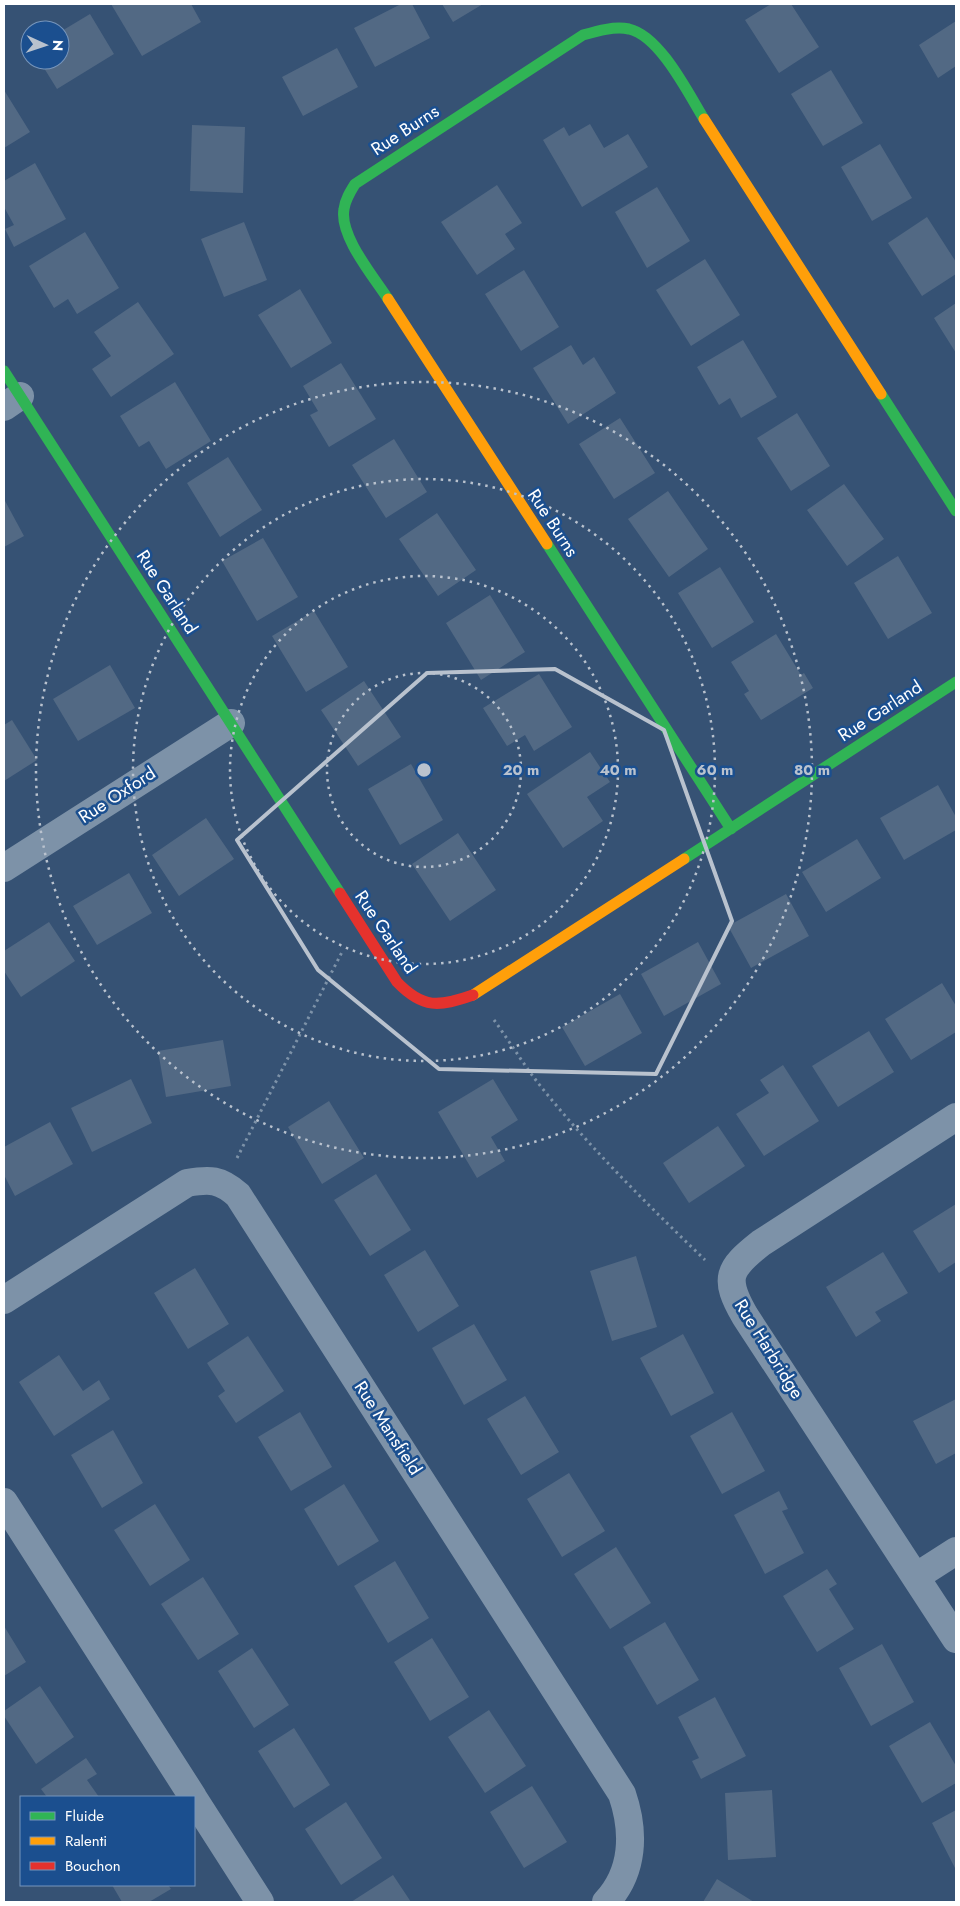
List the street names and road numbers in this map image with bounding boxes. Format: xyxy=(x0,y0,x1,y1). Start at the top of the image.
street label: Rue Burns xyxy=(366,98,444,162)
street label: Rue Burns xyxy=(521,484,585,562)
street label: Rue Garland xyxy=(130,545,204,639)
street label: Rue Garland xyxy=(833,674,927,748)
street label: Rue Oxford xyxy=(73,760,161,830)
street label: Rue Garland xyxy=(349,885,423,979)
street label: Rue Harbridge xyxy=(728,1294,810,1404)
street label: Rue Mansfield xyxy=(348,1376,428,1480)

